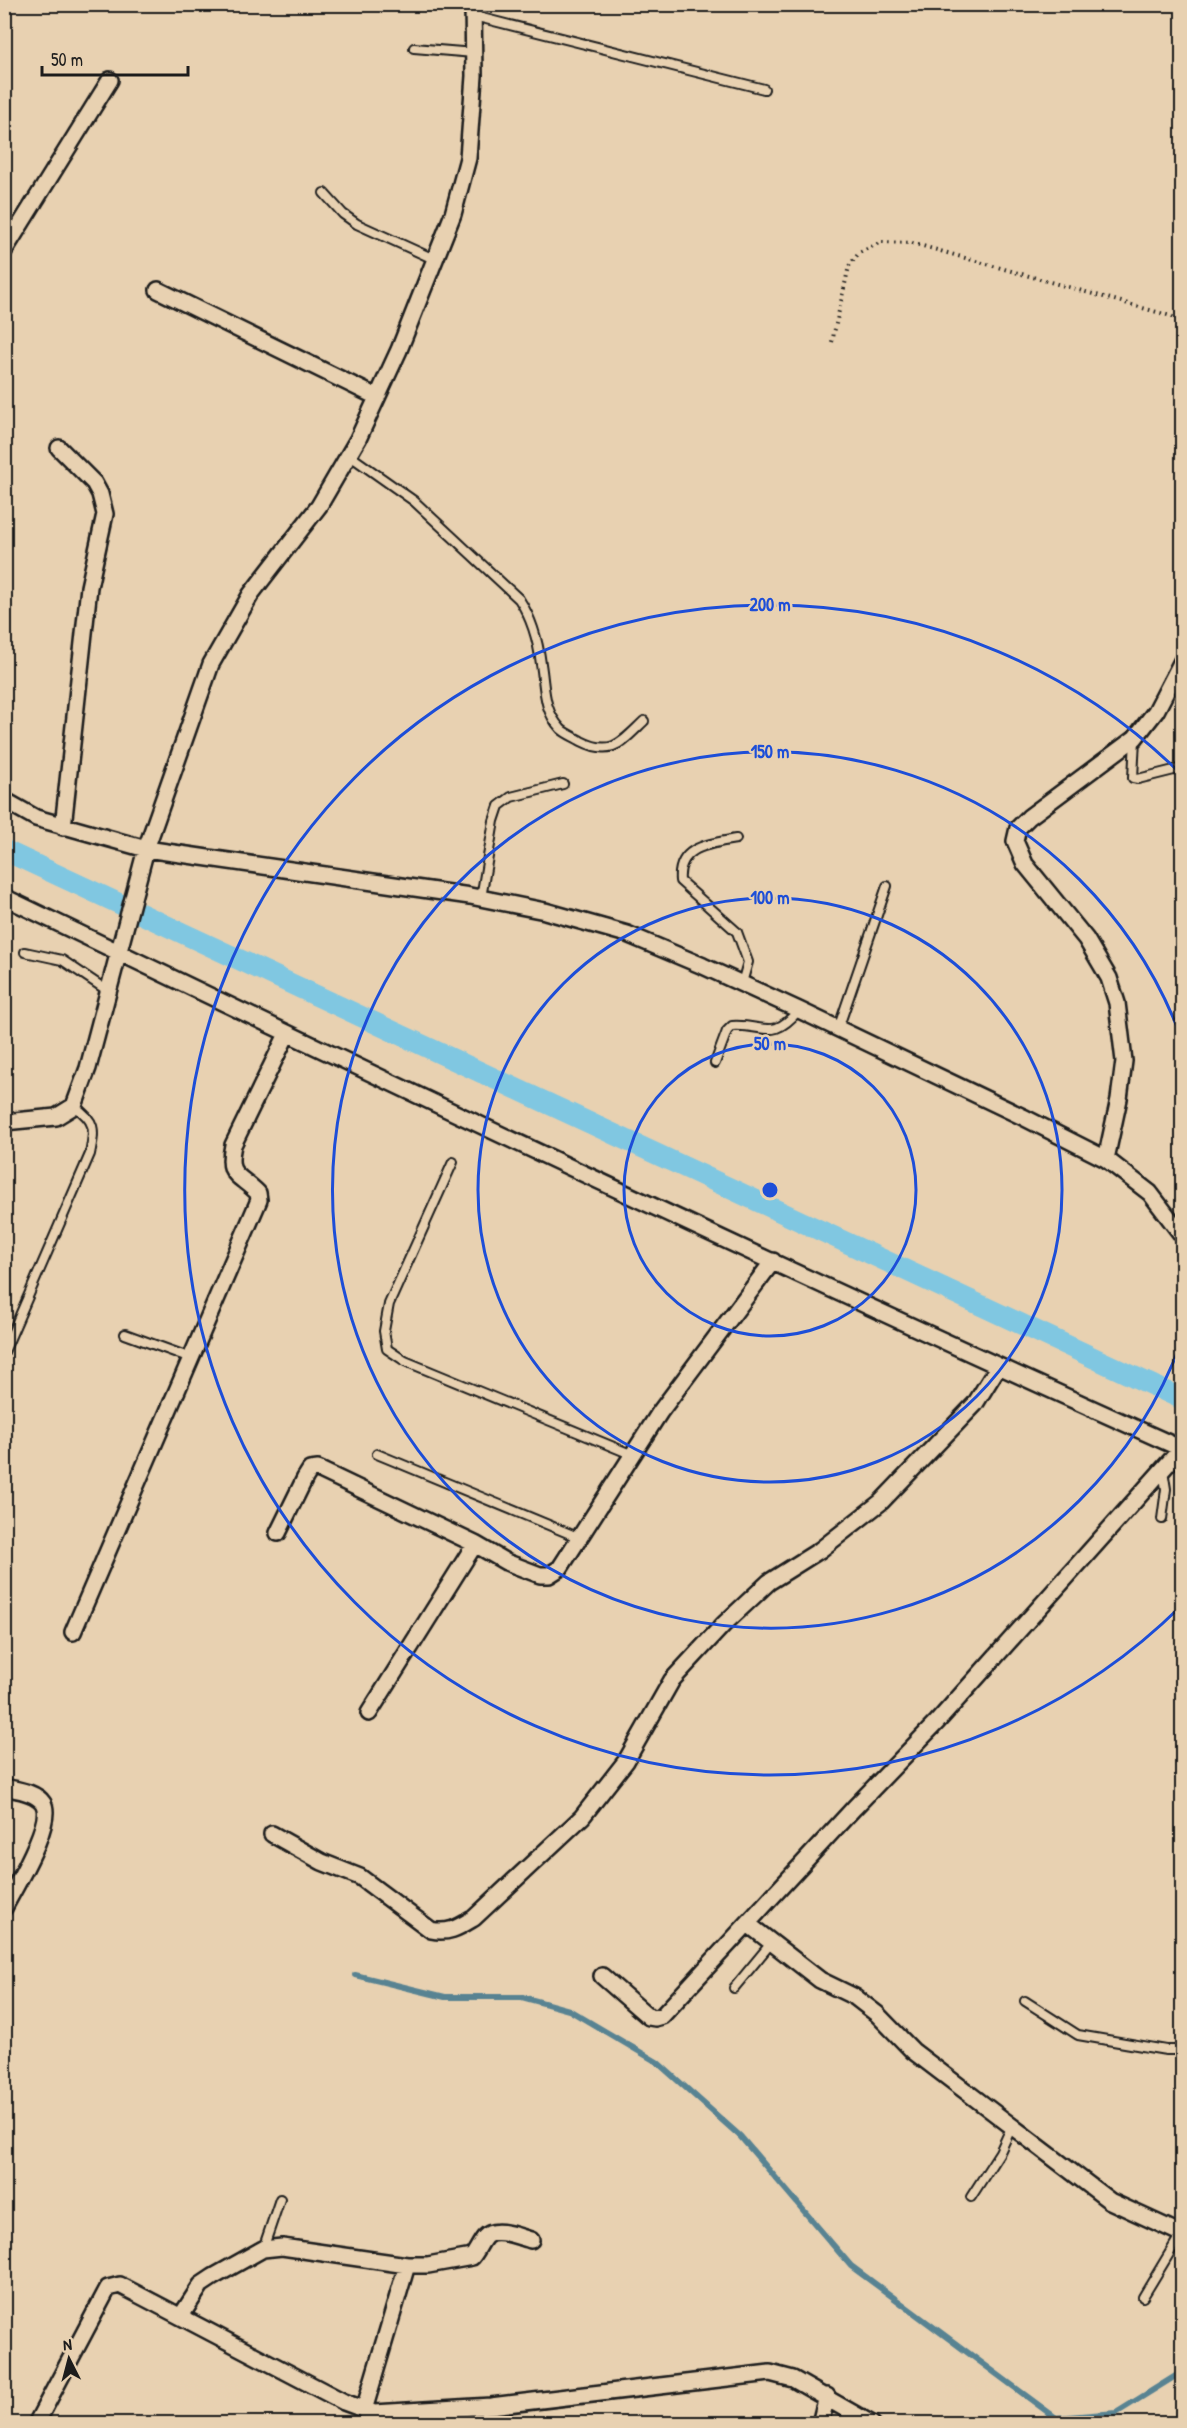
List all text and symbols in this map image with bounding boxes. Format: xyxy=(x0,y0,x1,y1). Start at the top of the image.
scale bar xyxy=(42,39,188,77)
text: 50 m xyxy=(51,47,83,72)
text: 200 m xyxy=(750,592,790,617)
text: 150 m xyxy=(751,739,789,764)
text: 100 m xyxy=(750,885,790,910)
text: 50 m xyxy=(754,1031,786,1056)
centre of rings xyxy=(760,1180,780,1200)
north arrow xyxy=(39,2329,99,2389)
text: N xyxy=(62,2333,73,2355)

